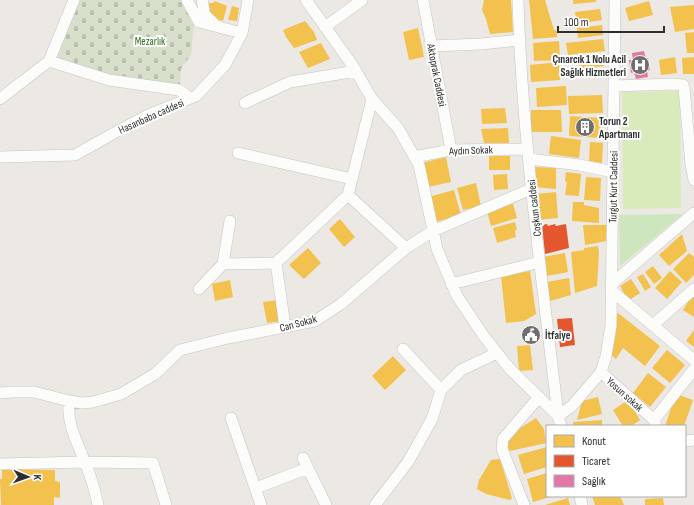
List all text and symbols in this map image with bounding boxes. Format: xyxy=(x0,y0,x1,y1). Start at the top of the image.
scale bar xyxy=(558,8,664,34)
text: 100 m xyxy=(564,15,589,30)
park label: Mezarlık xyxy=(135,35,166,48)
street label: Aktoprak Caddesi xyxy=(424,42,449,108)
place label: Çınarcık 1 Nolu Acil Sağlık Hizmetleri xyxy=(552,53,626,79)
hospital icon: Çınarcık 1 Nolu Acil Sağlık Hizmetleri xyxy=(629,54,651,76)
street label: Hasanbaba caddesi xyxy=(117,96,186,137)
place label: Torun 2 Apartmanı xyxy=(598,115,640,141)
building icon: Torun 2 Apartmanı xyxy=(574,116,596,138)
street label: Aydın Sokak xyxy=(448,143,494,158)
street label: Turgut Kurt Caddesi xyxy=(606,151,621,223)
street label: Coşkun caddesi xyxy=(525,179,544,237)
street label: Can Sokak xyxy=(278,312,319,335)
public building icon: İtfaiye xyxy=(520,324,542,346)
place label: İtfaiye xyxy=(545,329,571,342)
street label: Yosun sokak xyxy=(604,375,646,415)
legend xyxy=(546,425,686,497)
text: Konut xyxy=(582,434,606,449)
text: Ticaret xyxy=(582,454,610,469)
north arrow xyxy=(8,457,48,497)
text: K xyxy=(31,474,44,481)
text: Sağlık xyxy=(582,474,606,489)

